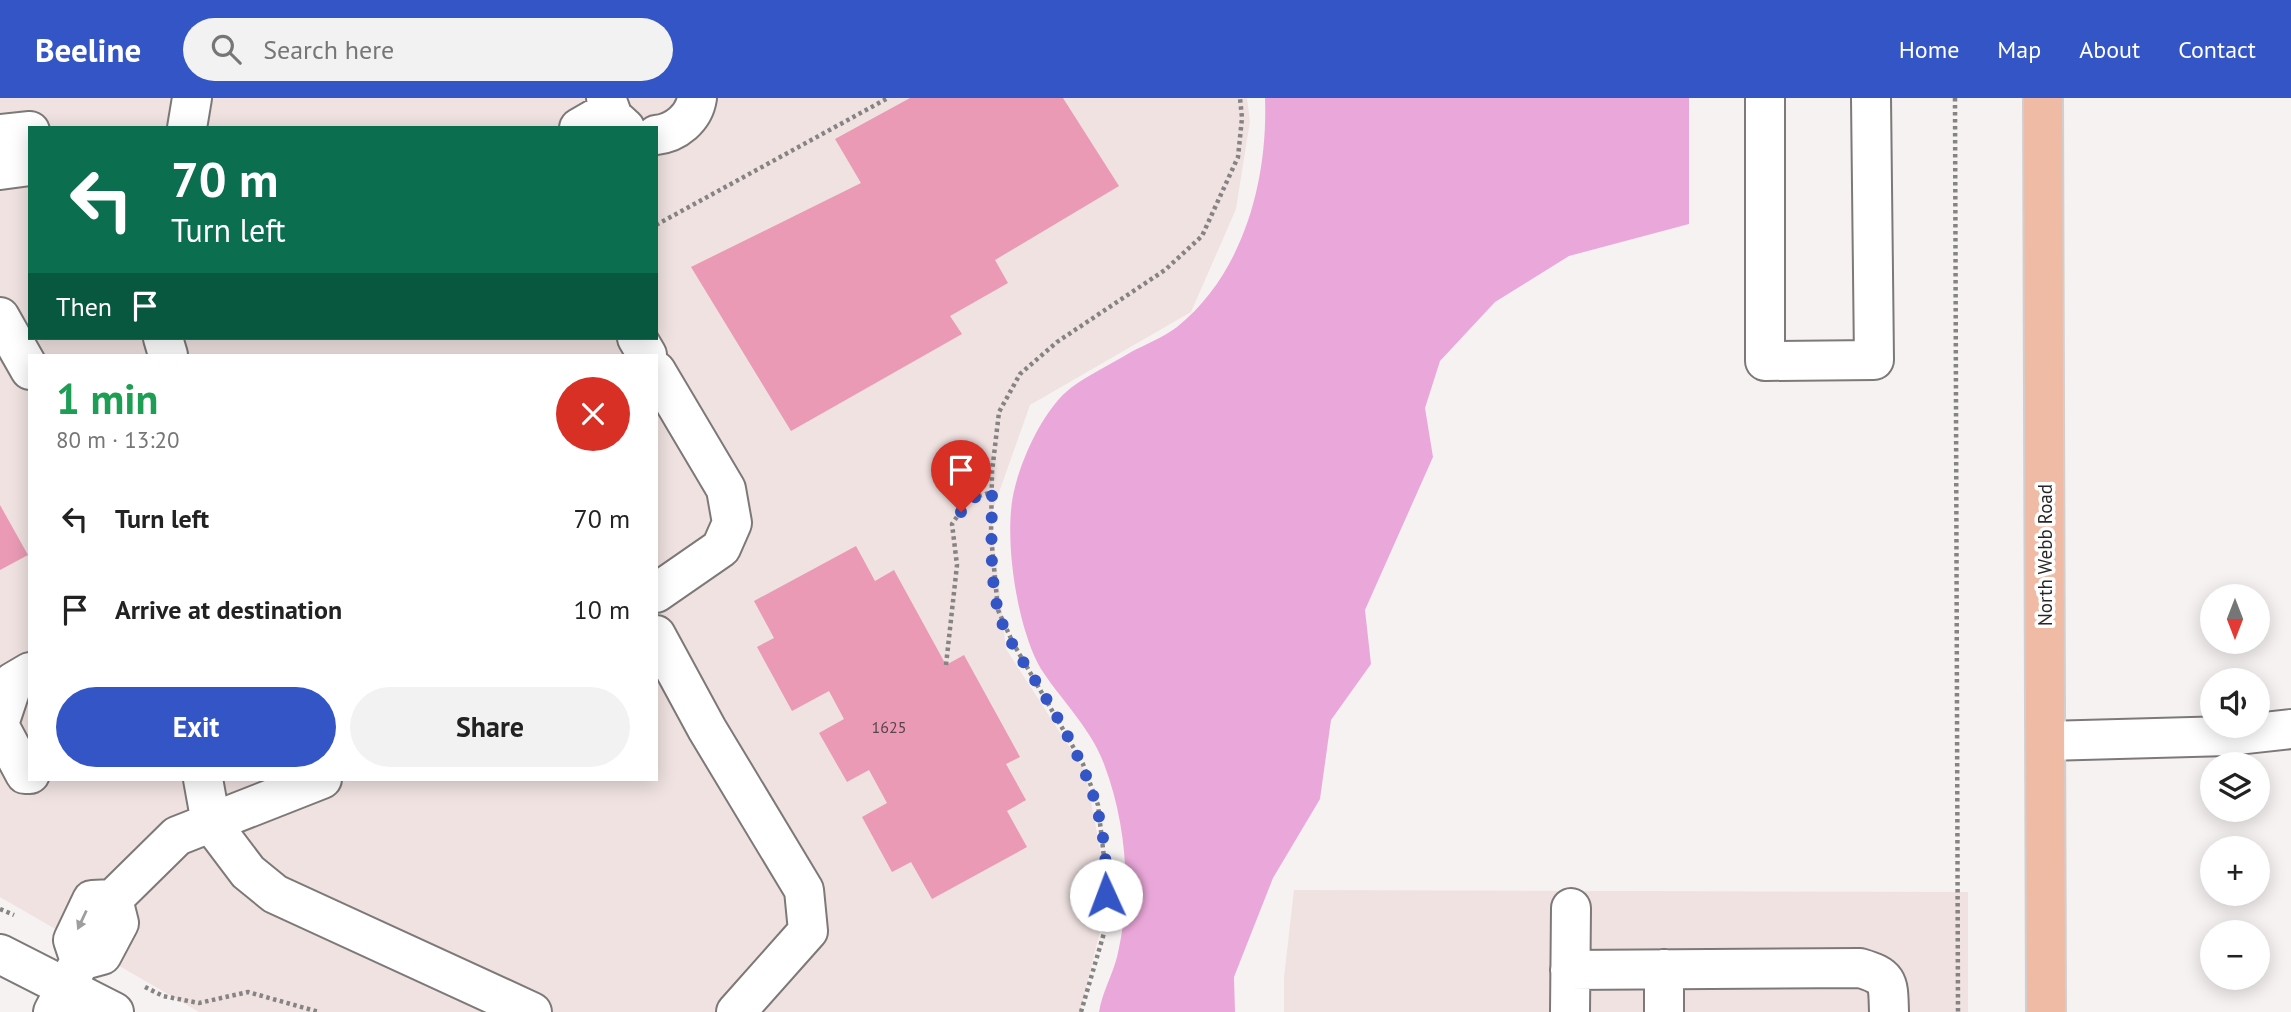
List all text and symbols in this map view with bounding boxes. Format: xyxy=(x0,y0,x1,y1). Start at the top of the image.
search box xyxy=(183,18,673,81)
text: Beeline xyxy=(35,28,141,71)
icon: search xyxy=(207,30,245,68)
text: Search here xyxy=(263,33,394,66)
text: Home xyxy=(1899,34,1959,65)
text: Map xyxy=(1997,34,2041,65)
text: About xyxy=(2079,34,2140,65)
text: Contact xyxy=(2178,34,2256,65)
text: 70 m xyxy=(171,147,278,211)
icon: left xyxy=(56,154,147,245)
text: Turn left xyxy=(171,209,286,251)
icon: arrive xyxy=(126,287,164,325)
text: Then xyxy=(56,290,112,323)
text: 1 min xyxy=(56,371,158,426)
button: close xyxy=(556,377,630,451)
text: 80 m · 13:20 xyxy=(56,425,180,454)
pin xyxy=(931,440,991,512)
icon: arrive xyxy=(942,451,980,489)
street label: North Webb Road xyxy=(2033,484,2057,626)
icon: left xyxy=(56,500,94,538)
text: Turn left xyxy=(115,502,209,535)
text: 70 m xyxy=(574,502,630,535)
north arrow xyxy=(2200,584,2270,654)
map controls xyxy=(2200,584,2270,990)
icon: arrive xyxy=(56,591,94,629)
text: Arrive at destination xyxy=(115,593,342,626)
text: 10 m xyxy=(574,593,630,626)
button: sound xyxy=(2200,668,2270,738)
button: Exit xyxy=(56,687,336,767)
button: Share xyxy=(350,687,630,767)
house number: 1625 xyxy=(872,717,906,737)
button: layers xyxy=(2200,752,2270,822)
button: + xyxy=(2200,836,2270,906)
position arrow xyxy=(1069,858,1143,932)
one-way arrow xyxy=(76,910,88,930)
button: − xyxy=(2200,920,2270,990)

